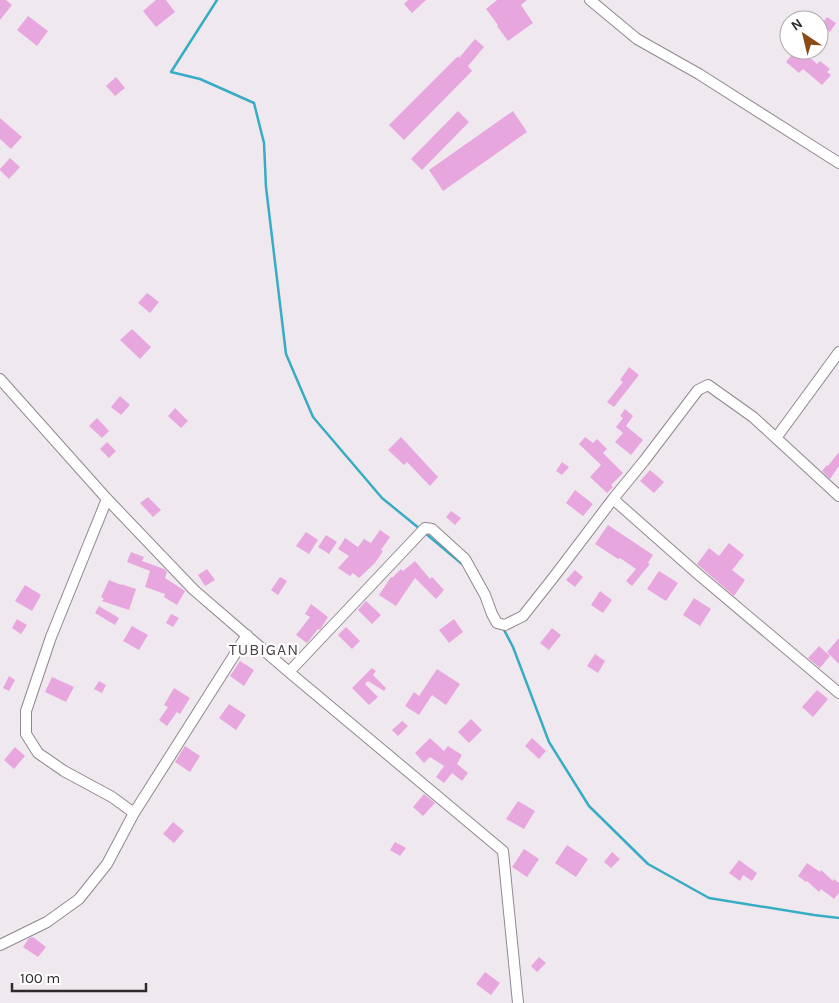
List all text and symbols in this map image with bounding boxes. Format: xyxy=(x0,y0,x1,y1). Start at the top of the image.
north arrow xyxy=(779,10,829,60)
text: N xyxy=(788,15,806,35)
district label: TUBIGAN xyxy=(229,640,299,659)
scale bar xyxy=(12,960,146,992)
text: 100 m xyxy=(20,969,60,987)

